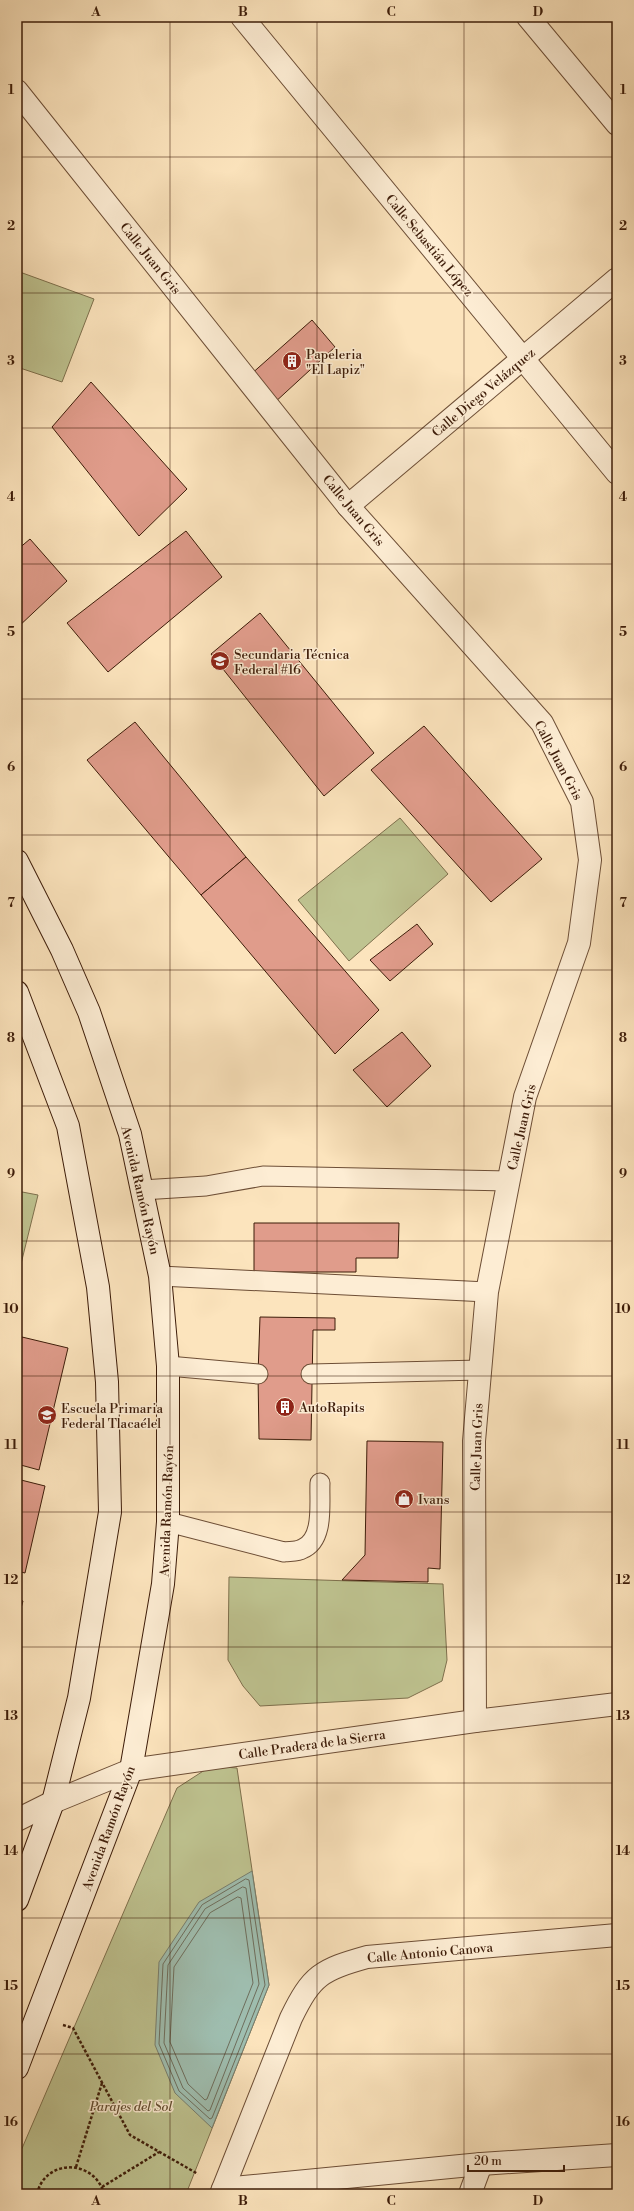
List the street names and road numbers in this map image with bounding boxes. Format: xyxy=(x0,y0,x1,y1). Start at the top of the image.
street label: Calle Sebastián López xyxy=(382,191,477,300)
street label: Calle Juan Gris xyxy=(116,219,184,298)
street label: Calle Diego Velázquez xyxy=(429,345,539,441)
street label: Calle Juan Gris xyxy=(319,472,388,550)
street label: Calle Juan Gris xyxy=(530,718,586,803)
street label: Calle Juan Gris xyxy=(504,1082,540,1172)
street label: Avenida Ramón Rayón xyxy=(117,1123,163,1256)
street label: Calle Juan Gris xyxy=(467,1403,487,1491)
street label: Avenida Ramón Rayón xyxy=(157,1445,177,1578)
street label: Calle Pradera de la Sierra xyxy=(238,1727,387,1763)
street label: Avenida Ramón Rayón xyxy=(79,1764,139,1894)
street label: Calle Antonio Canova xyxy=(367,1939,494,1966)

